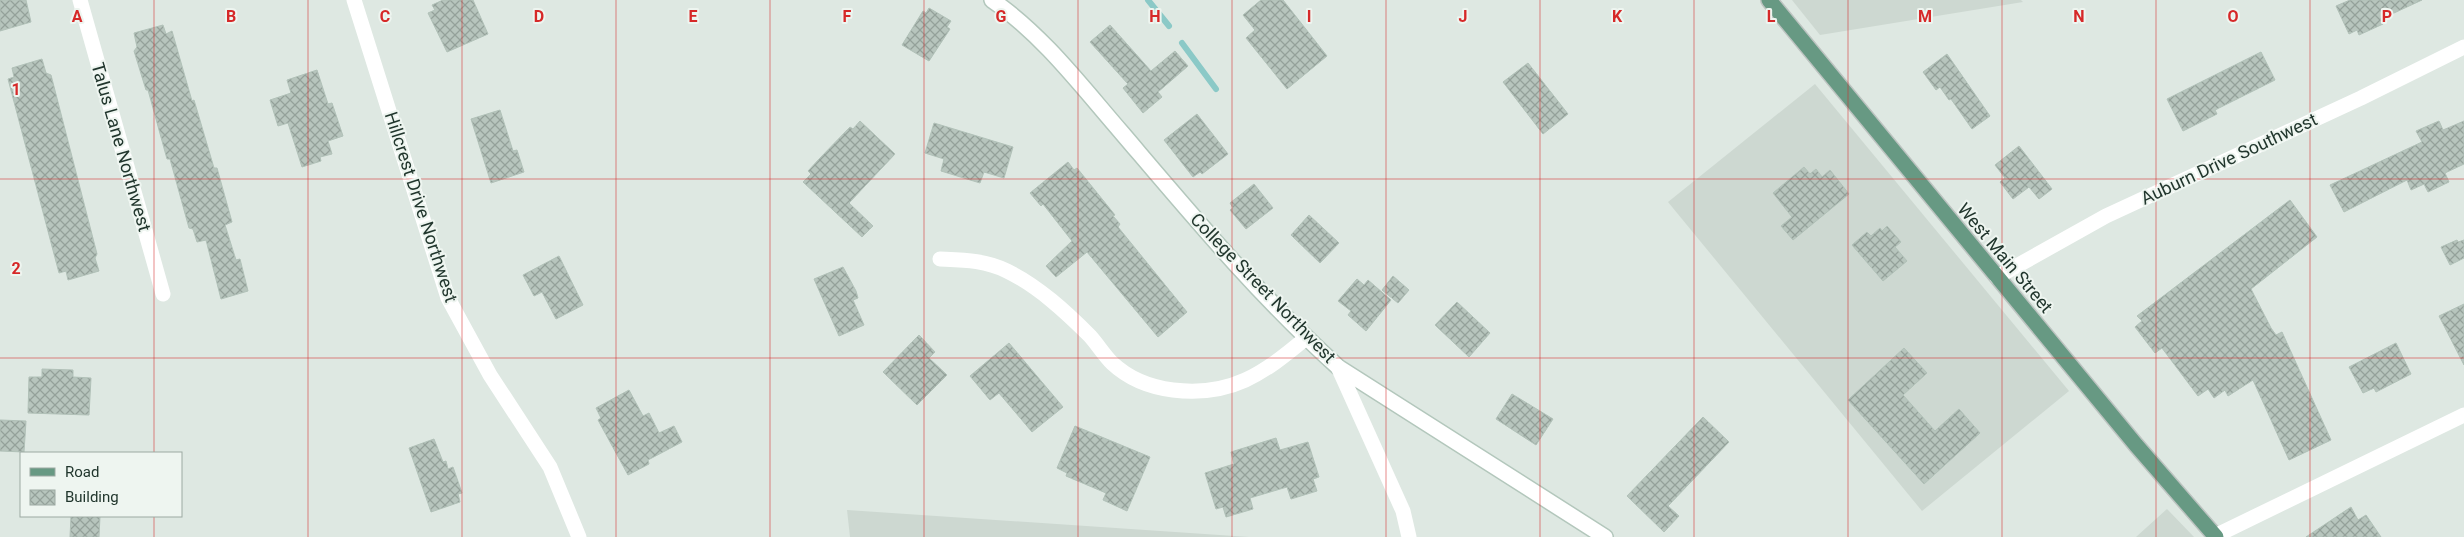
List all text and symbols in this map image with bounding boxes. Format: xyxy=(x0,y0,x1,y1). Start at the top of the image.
text: A xyxy=(72,7,83,26)
text: B xyxy=(226,7,236,26)
text: C xyxy=(380,7,390,26)
text: D xyxy=(534,7,544,26)
text: E xyxy=(689,7,698,26)
text: F xyxy=(843,7,852,26)
text: G xyxy=(996,7,1007,26)
text: H xyxy=(1149,7,1161,26)
text: I xyxy=(1307,7,1311,26)
text: J xyxy=(1459,7,1467,26)
text: K xyxy=(1612,7,1623,26)
text: L xyxy=(1767,7,1776,26)
text: M xyxy=(1918,7,1932,26)
text: N xyxy=(2073,7,2085,26)
text: O xyxy=(2227,7,2239,26)
text: P xyxy=(2382,7,2392,26)
street label: Talus Lane Northwest xyxy=(87,60,156,234)
text: 1 xyxy=(11,80,21,99)
street label: Auburn Drive Southwest xyxy=(2137,108,2320,209)
street label: Hillcrest Drive Northwest xyxy=(381,109,462,305)
street label: West Main Street xyxy=(1953,199,2057,317)
street label: College Street Northwest xyxy=(1186,208,1340,367)
text: 2 xyxy=(11,259,21,278)
legend xyxy=(20,452,182,517)
text: Road xyxy=(65,463,99,481)
text: Building xyxy=(65,488,119,506)

